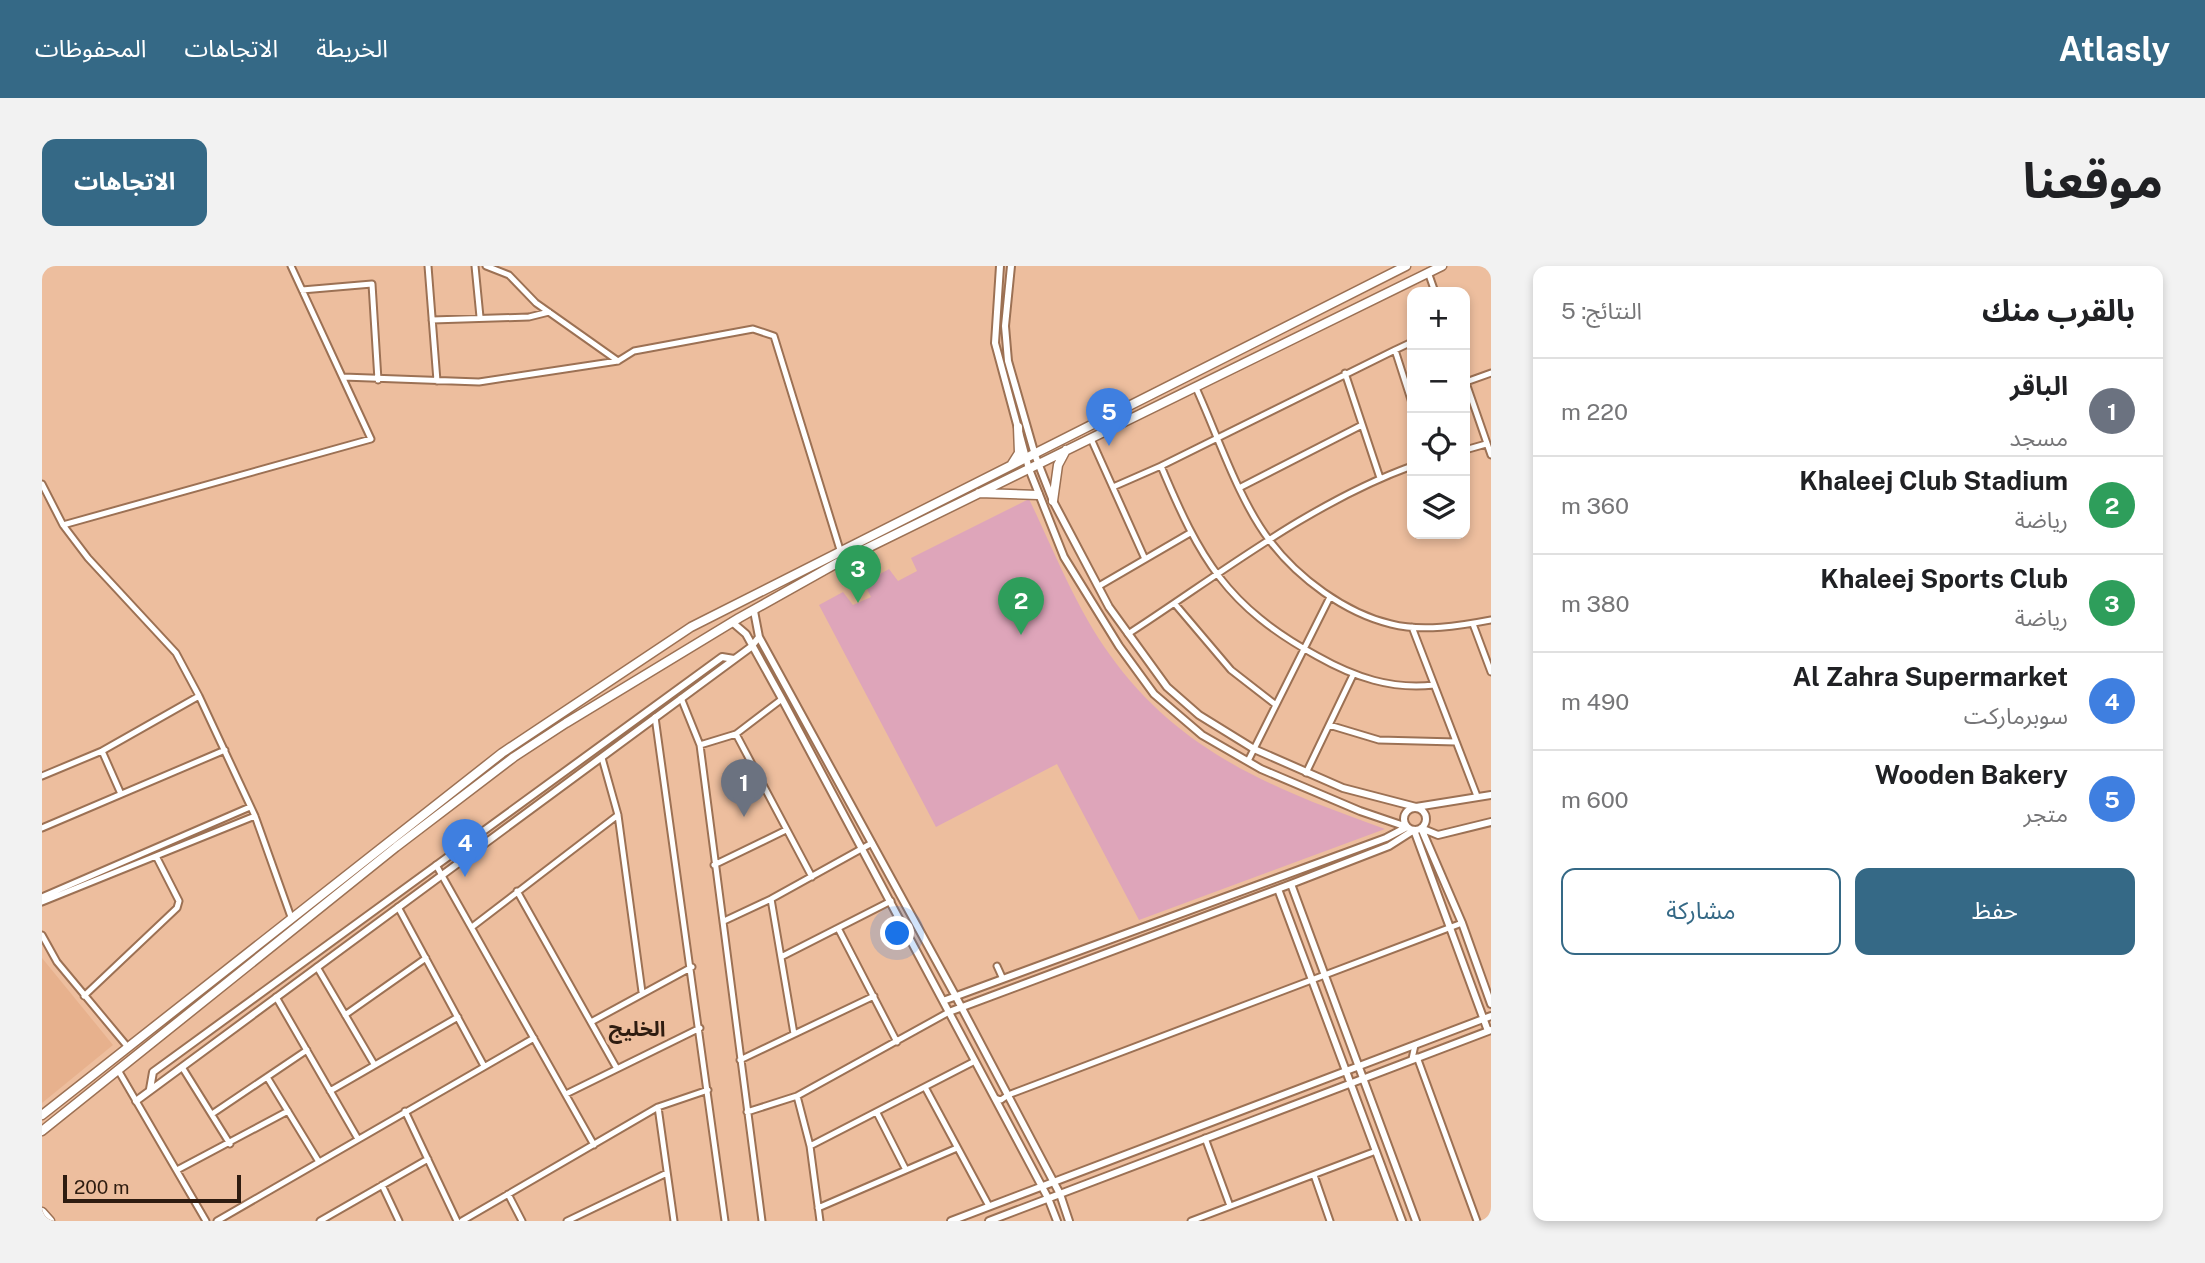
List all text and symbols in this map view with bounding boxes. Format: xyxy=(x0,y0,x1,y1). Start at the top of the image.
text: Atlasly xyxy=(2059,30,2170,68)
text: المحفوظات xyxy=(35,34,146,62)
text: الاتجاهات xyxy=(184,34,278,62)
text: الخريطة xyxy=(316,34,388,62)
button: الاتجاهات xyxy=(42,139,207,226)
text: موقعنا xyxy=(2023,151,2163,209)
map controls xyxy=(1407,287,1470,539)
button: + xyxy=(1407,287,1470,350)
text: بالقرب منك xyxy=(1982,292,2135,328)
text: النتائج: 5 xyxy=(1561,297,1642,324)
button: − xyxy=(1407,350,1470,413)
text: الباقر xyxy=(2010,370,2068,401)
pin: 5 xyxy=(1086,388,1132,446)
text: 220 m xyxy=(1561,398,1628,425)
text: 1 xyxy=(2107,398,2117,425)
button: locate xyxy=(1407,413,1470,476)
text: مسجد xyxy=(2009,424,2068,451)
text: Khaleej Club Stadium xyxy=(1799,465,2068,496)
button: layers xyxy=(1407,476,1470,539)
text: 360 m xyxy=(1561,492,1629,519)
text: 2 xyxy=(2105,492,2119,519)
text: رياضة xyxy=(2015,506,2068,533)
pin: 3 xyxy=(835,545,881,603)
text: Khaleej Sports Club xyxy=(1820,563,2068,594)
pin: 2 xyxy=(998,577,1044,635)
text: 380 m xyxy=(1561,590,1630,617)
text: 3 xyxy=(2104,590,2120,617)
text: رياضة xyxy=(2015,604,2068,631)
text: Al Zahra Supermarket xyxy=(1792,661,2068,692)
text: 490 m xyxy=(1561,688,1629,715)
text: 4 xyxy=(2104,688,2120,715)
text: سوبرماركت xyxy=(1964,702,2068,729)
pin: 1 xyxy=(721,759,767,817)
text: Wooden Bakery xyxy=(1875,759,2068,790)
text: 600 m xyxy=(1561,786,1629,813)
text: 5 xyxy=(2104,786,2120,813)
text: متجر xyxy=(2024,800,2068,827)
pin: 4 xyxy=(442,819,488,877)
button: مشاركة xyxy=(1561,868,1841,955)
button: حفظ xyxy=(1855,868,2135,955)
your location xyxy=(880,916,914,950)
district label: الخليج xyxy=(608,1016,666,1044)
scale bar xyxy=(63,1172,242,1204)
text: 200 m xyxy=(74,1176,130,1198)

